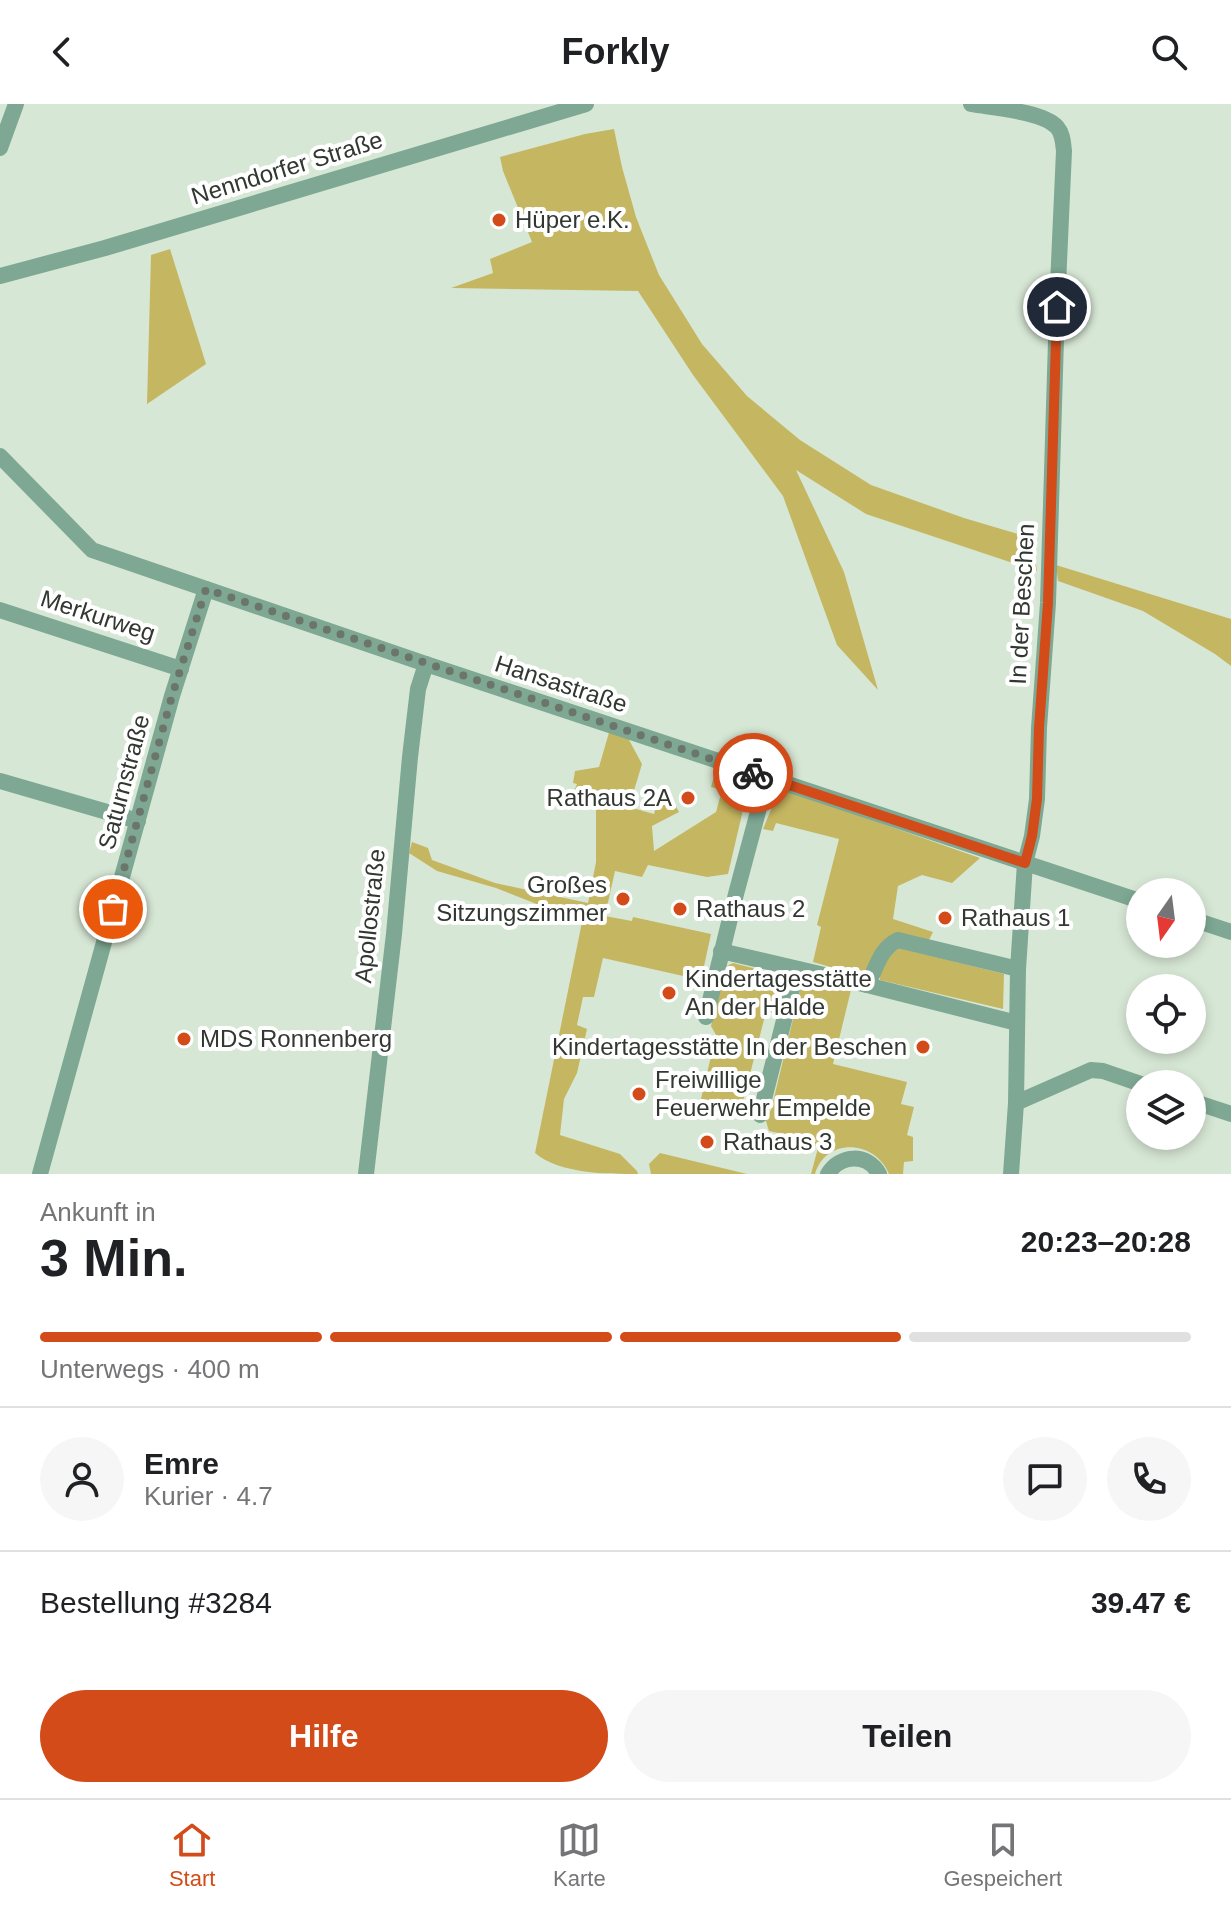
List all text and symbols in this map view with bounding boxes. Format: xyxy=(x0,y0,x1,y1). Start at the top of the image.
icon: back xyxy=(40,30,84,74)
icon: search xyxy=(1147,30,1191,74)
text: Forkly xyxy=(561,31,670,72)
street label: Nenndorfer Straße xyxy=(188,126,386,209)
place label: Hüper e.K. xyxy=(515,206,630,233)
marker: Hüper e.K. xyxy=(490,211,508,229)
pin xyxy=(1023,273,1091,341)
icon: home xyxy=(1035,285,1079,329)
street label: In der Beschen xyxy=(1004,523,1039,685)
street label: Merkurweg xyxy=(38,584,159,647)
street label: Hansastraße xyxy=(492,649,631,718)
street label: Saturnstraße xyxy=(93,711,155,852)
courier xyxy=(713,733,793,813)
icon: bike xyxy=(731,751,775,795)
place label: Rathaus 2A xyxy=(547,784,672,811)
marker: Rathaus 2A xyxy=(679,789,697,807)
street label: Apollostraße xyxy=(349,848,390,984)
place label: Großes Sitzungszimmer xyxy=(436,871,607,926)
pin xyxy=(79,875,147,943)
north arrow xyxy=(1126,878,1206,958)
map controls xyxy=(1126,878,1206,1150)
icon: bag xyxy=(91,887,135,931)
marker: Großes Sitzungszimmer xyxy=(614,890,632,908)
place label: Rathaus 2 xyxy=(696,895,805,922)
marker: Rathaus 2 xyxy=(671,900,689,918)
place label: Rathaus 1 xyxy=(961,904,1070,931)
marker: Rathaus 1 xyxy=(936,909,954,927)
place label: Kindertagesstätte An der Halde xyxy=(685,965,872,1020)
button: locate xyxy=(1126,974,1206,1054)
marker: Kindertagesstätte An der Halde xyxy=(660,984,678,1002)
place label: MDS Ronnenberg xyxy=(200,1025,392,1052)
marker: MDS Ronnenberg xyxy=(175,1030,193,1048)
place label: Kindertagesstätte In der Beschen xyxy=(552,1033,907,1060)
marker: Kindertagesstätte In der Beschen xyxy=(914,1038,932,1056)
place label: Freiwillige Feuerwehr Empelde xyxy=(655,1066,871,1121)
button: layers xyxy=(1126,1070,1206,1150)
marker: Freiwillige Feuerwehr Empelde xyxy=(630,1085,648,1103)
place label: Rathaus 3 xyxy=(723,1128,832,1155)
marker: Rathaus 3 xyxy=(698,1133,716,1151)
text: Ankunft in xyxy=(40,1197,156,1227)
text: 20:23–20:28 xyxy=(1021,1225,1191,1258)
text: 3 Min. xyxy=(40,1229,187,1287)
text: Unterwegs · 400 m xyxy=(40,1354,260,1384)
button: person xyxy=(40,1437,124,1521)
button: chat xyxy=(1003,1437,1087,1521)
button: phone xyxy=(1107,1437,1191,1521)
text: Emre xyxy=(144,1447,219,1480)
text: Kurier · 4.7 xyxy=(144,1481,273,1511)
text: Bestellung #3284 xyxy=(40,1586,272,1619)
text: 39.47 € xyxy=(1091,1586,1191,1619)
button: Hilfe xyxy=(40,1690,608,1782)
button: Teilen xyxy=(624,1690,1191,1782)
tab: Start xyxy=(169,1818,215,1892)
tab: Karte xyxy=(553,1818,606,1892)
tab: Gespeichert xyxy=(943,1818,1062,1892)

